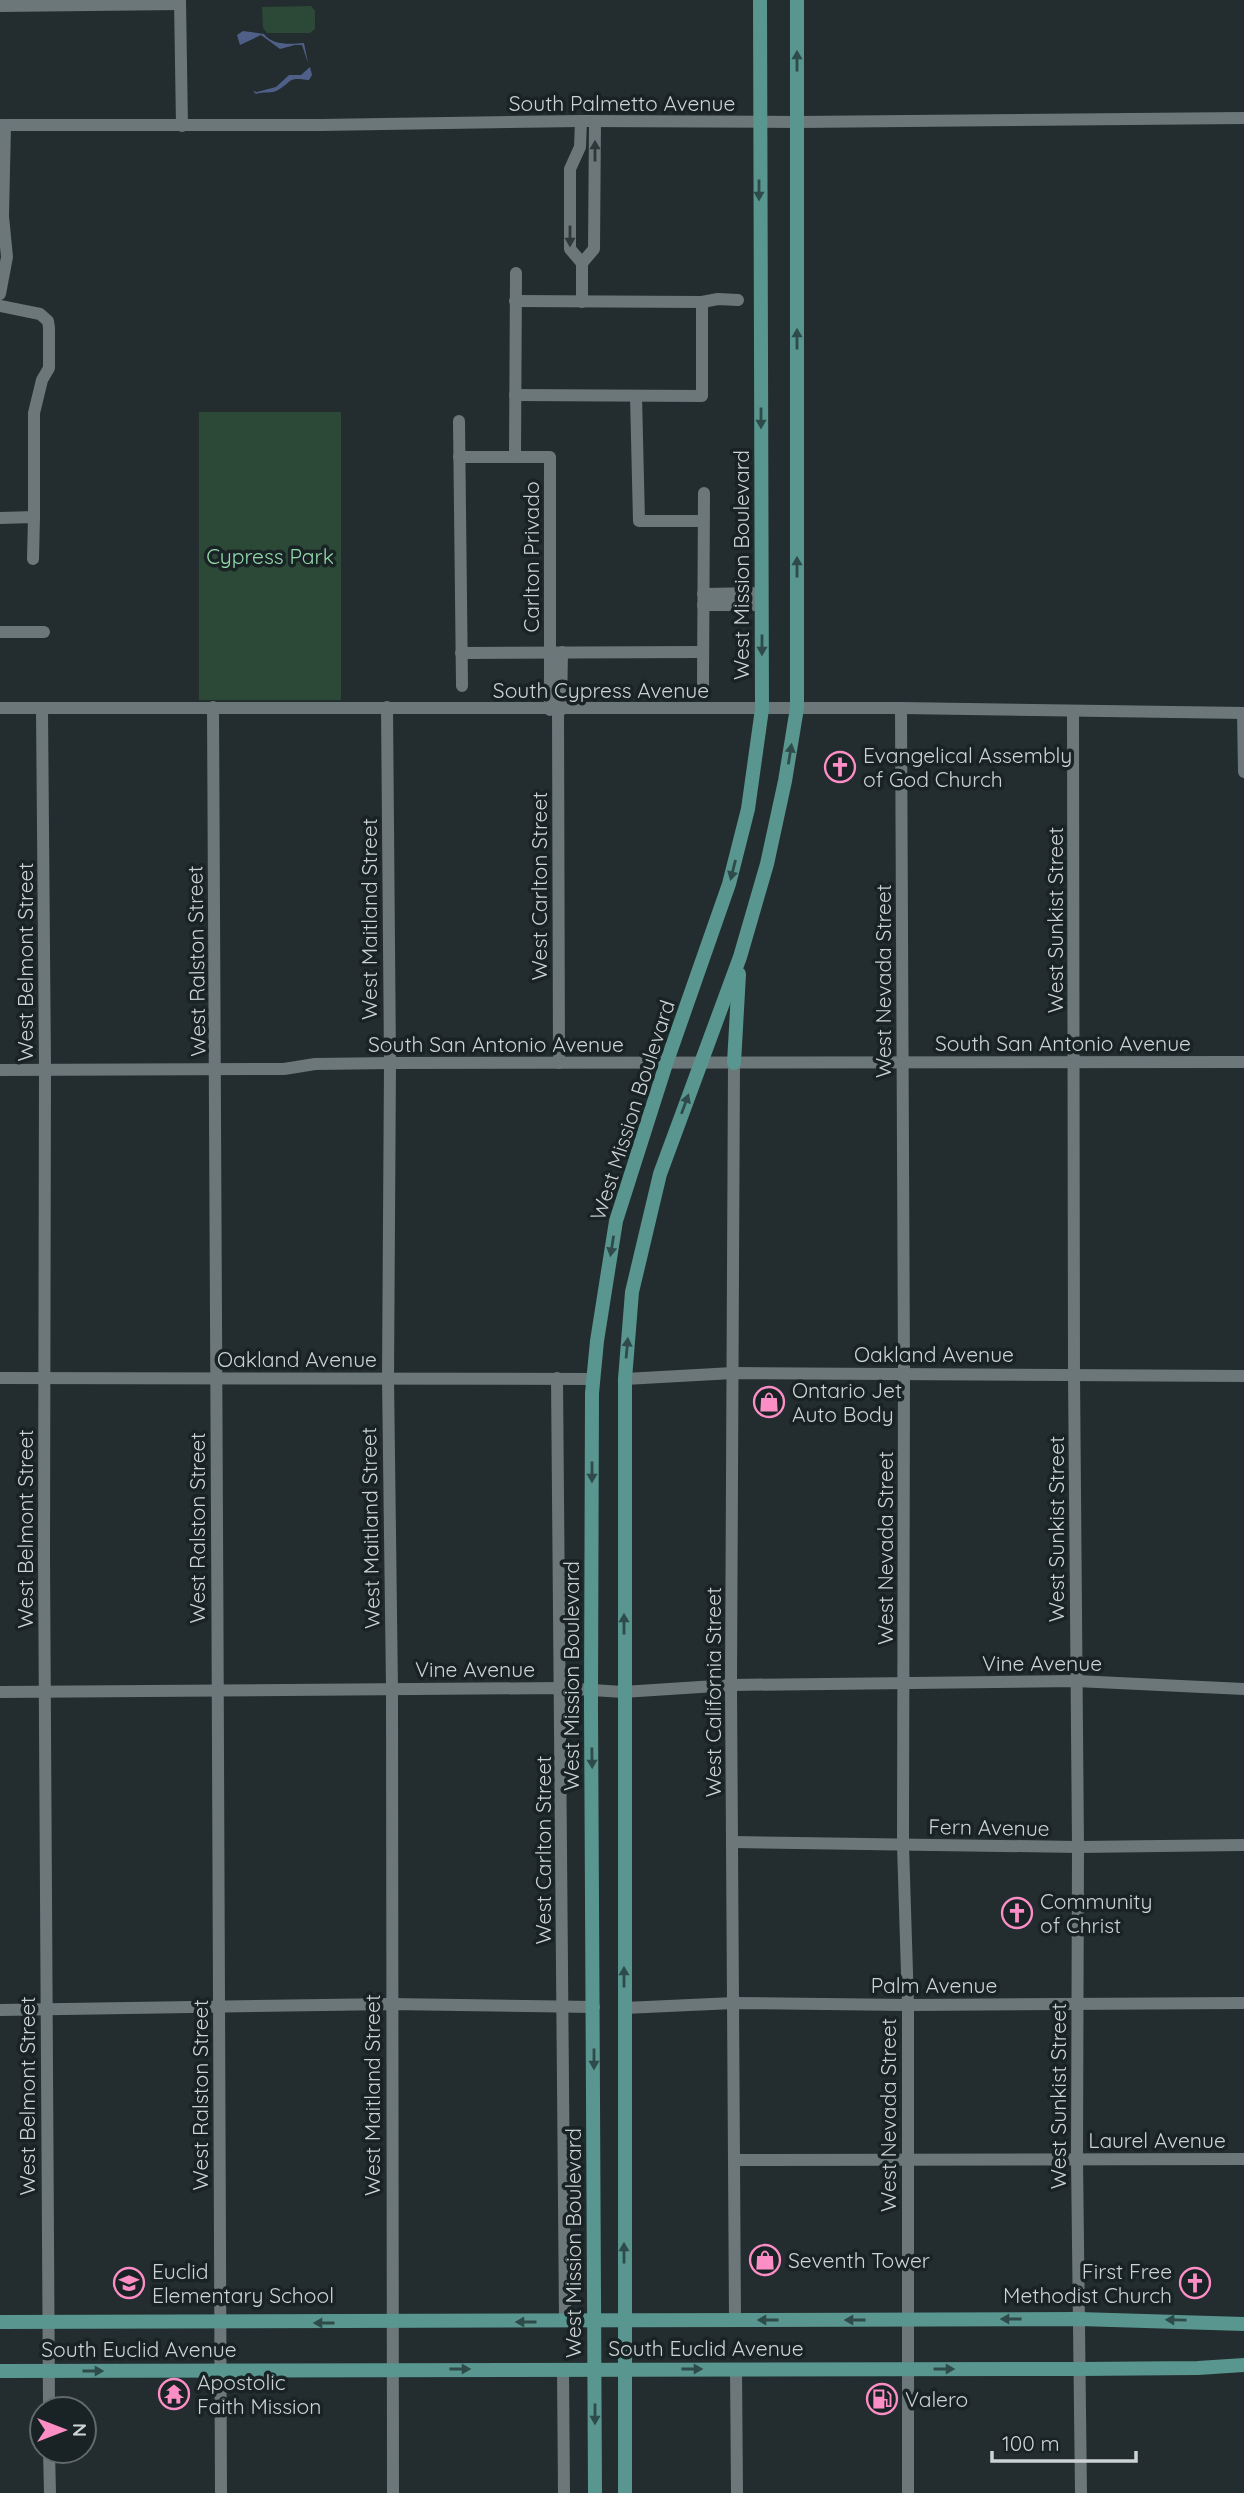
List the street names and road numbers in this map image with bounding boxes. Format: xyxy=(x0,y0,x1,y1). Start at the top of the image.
street label: South Palmetto Avenue xyxy=(509,90,735,116)
street label: West Mission Boulevard xyxy=(728,450,754,680)
street label: Carlton Privado xyxy=(518,481,544,633)
street label: South Cypress Avenue xyxy=(493,677,709,703)
street label: West Carlton Street xyxy=(526,792,552,980)
street label: West Maitland Street xyxy=(356,818,382,1020)
street label: West Sunkist Street xyxy=(1042,827,1068,1013)
street label: West Belmont Street xyxy=(12,862,38,1062)
street label: West Ralston Street xyxy=(181,865,211,1057)
street label: West Nevada Street xyxy=(870,884,896,1078)
street label: West Mission Boulevard xyxy=(584,997,680,1223)
street label: South San Antonio Avenue xyxy=(935,1030,1191,1056)
street label: South San Antonio Avenue xyxy=(368,1031,624,1057)
street label: Oakland Avenue xyxy=(854,1341,1014,1367)
street label: Oakland Avenue xyxy=(217,1346,377,1372)
street label: West Maitland Street xyxy=(355,1427,385,1629)
street label: West Belmont Street xyxy=(12,1429,38,1629)
street label: West Ralston Street xyxy=(184,1432,210,1624)
street label: West Sunkist Street xyxy=(1043,1436,1069,1622)
street label: West Nevada Street xyxy=(872,1451,898,1645)
street label: West Mission Boulevard xyxy=(558,1561,584,1791)
street label: West California Street xyxy=(700,1587,726,1797)
street label: Vine Avenue xyxy=(982,1650,1102,1676)
street label: Vine Avenue xyxy=(415,1656,535,1682)
street label: West Carlton Street xyxy=(530,1756,556,1944)
street label: Fern Avenue xyxy=(928,1813,1050,1841)
street label: Palm Avenue xyxy=(871,1972,997,1998)
street label: West Maitland Street xyxy=(359,1994,385,2196)
street label: West Belmont Street xyxy=(14,1996,40,2196)
street label: West Ralston Street xyxy=(187,1999,213,2191)
street label: West Sunkist Street xyxy=(1045,2003,1071,2189)
street label: West Nevada Street xyxy=(875,2018,901,2212)
street label: Laurel Avenue xyxy=(1088,2127,1226,2153)
street label: West Mission Boulevard xyxy=(560,2128,586,2358)
street label: South Euclid Avenue xyxy=(608,2335,804,2361)
street label: South Euclid Avenue xyxy=(41,2336,237,2362)

